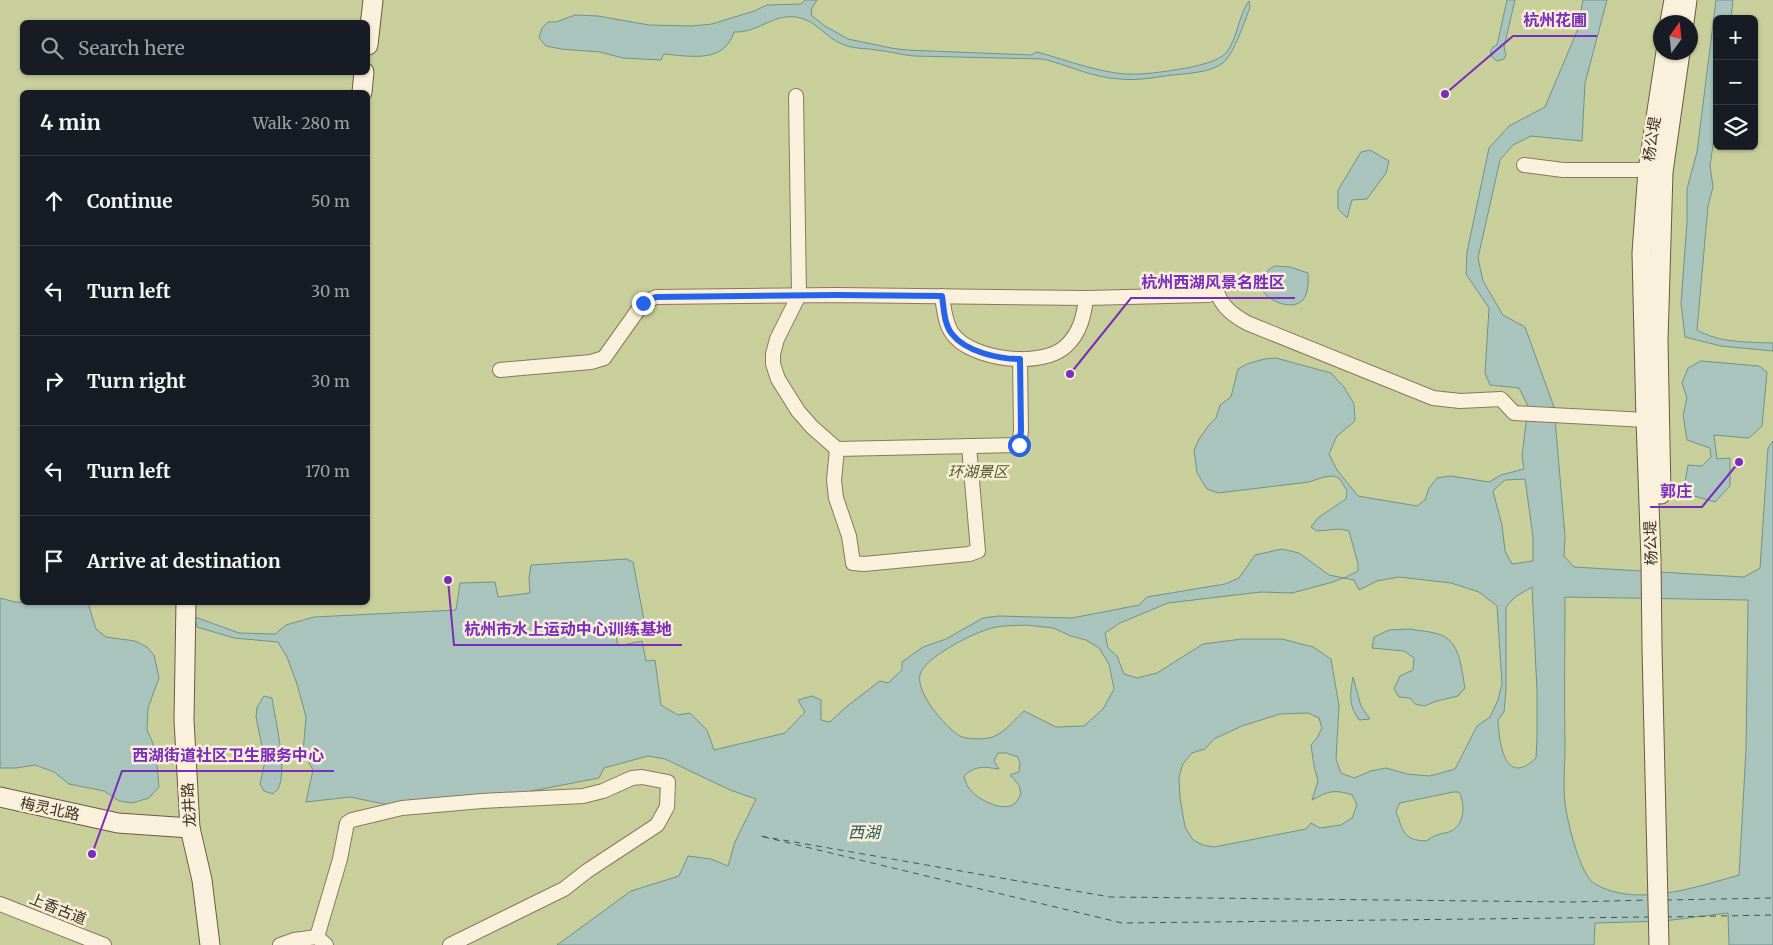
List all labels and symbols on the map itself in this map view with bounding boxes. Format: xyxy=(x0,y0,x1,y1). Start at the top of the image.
callout: 杭州花圃 xyxy=(1513,5,1597,36)
text: 杭州花圃 xyxy=(1523,10,1587,30)
north arrow xyxy=(1653,15,1698,60)
street label: 杨公堤 xyxy=(1639,115,1664,163)
callout: 杭州西湖风景名胜区 xyxy=(1131,267,1295,298)
text: 杭州西湖风景名胜区 xyxy=(1141,272,1285,292)
route end xyxy=(632,292,655,315)
route start xyxy=(1008,434,1031,457)
park label: 环湖景区 xyxy=(948,462,1010,481)
callout: 郭庄 xyxy=(1650,476,1702,507)
text: 郭庄 xyxy=(1660,481,1692,501)
street label: 杨公堤 xyxy=(1640,520,1661,566)
callout: 杭州市水上运动中心训练基地 xyxy=(454,614,682,645)
text: 杭州市水上运动中心训练基地 xyxy=(464,619,672,639)
callout: 西湖街道社区卫生服务中心 xyxy=(122,740,334,771)
text: 西湖街道社区卫生服务中心 xyxy=(132,745,324,765)
street label: 龙井路 xyxy=(177,782,200,828)
street label: 梅灵北路 xyxy=(19,793,81,824)
water label: 西湖 xyxy=(848,822,883,842)
street label: 上香古道 xyxy=(27,888,90,929)

